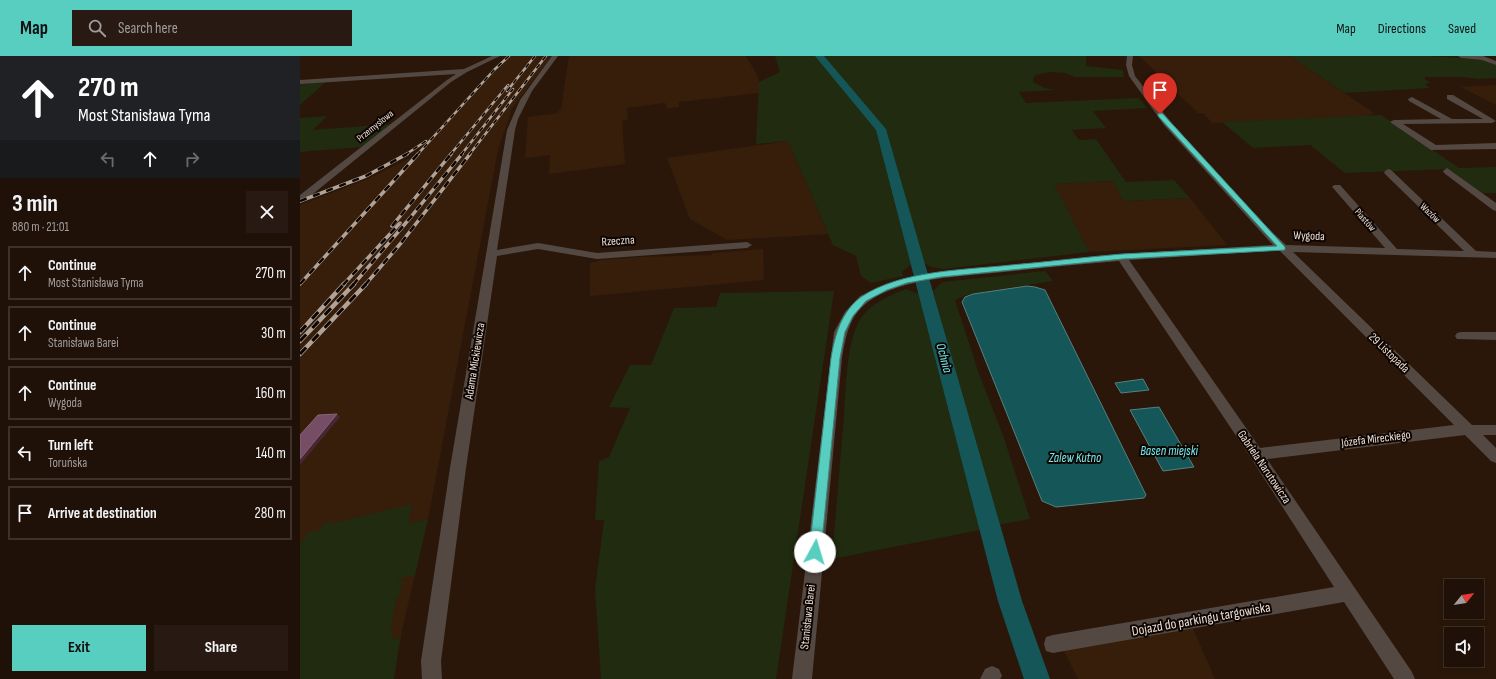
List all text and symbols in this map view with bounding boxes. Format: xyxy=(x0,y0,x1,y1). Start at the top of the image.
search box xyxy=(72,10,352,46)
text: Map xyxy=(20,17,48,40)
icon: search xyxy=(86,17,108,39)
text: Search here xyxy=(118,19,178,38)
text: Map xyxy=(1336,20,1356,37)
text: Directions xyxy=(1378,20,1426,37)
text: Saved xyxy=(1448,20,1476,37)
text: 270 m xyxy=(78,71,139,104)
icon: ahead xyxy=(12,72,64,124)
pin xyxy=(1143,73,1177,114)
icon: arrive xyxy=(1149,79,1171,101)
text: Most Stanisława Tyma xyxy=(78,105,210,126)
street label: Przemysłowa xyxy=(354,107,396,144)
icon: left xyxy=(97,148,119,170)
icon: ahead xyxy=(139,148,161,170)
icon: right xyxy=(181,148,203,170)
text: 3 min xyxy=(12,189,58,218)
button: close xyxy=(246,191,288,233)
street label: Wazów xyxy=(1417,201,1443,226)
street label: Piastów xyxy=(1352,206,1378,234)
text: 880 m · 21:01 xyxy=(12,219,69,235)
street label: Wygoda xyxy=(1293,228,1325,244)
street label: Rzeczna xyxy=(601,232,636,250)
text: Continue xyxy=(48,256,97,275)
icon: ahead xyxy=(14,262,36,284)
text: 270 m xyxy=(255,264,286,283)
text: Most Stanisława Tyma xyxy=(48,275,144,291)
text: Continue xyxy=(48,316,97,335)
street label: Adama Mickiewicza xyxy=(461,321,489,401)
icon: ahead xyxy=(14,322,36,344)
text: 30 m xyxy=(261,324,286,343)
street label: 29 Listopada xyxy=(1365,330,1413,376)
text: Stanisława Barei xyxy=(48,335,119,351)
water label: Ochnia xyxy=(932,341,956,375)
text: Continue xyxy=(48,376,97,395)
icon: ahead xyxy=(14,382,36,404)
text: 160 m xyxy=(255,384,286,403)
text: Wygoda xyxy=(48,395,82,411)
street label: Józefa Mireckiego xyxy=(1339,427,1412,451)
street label: Gabriela Narutowicza xyxy=(1234,428,1294,507)
text: Turn left xyxy=(48,436,93,455)
icon: left xyxy=(14,442,36,464)
water label: Basen miejski xyxy=(1140,443,1198,459)
text: 140 m xyxy=(256,444,286,463)
water label: Zalew Kutno xyxy=(1048,450,1102,466)
text: Toruńska xyxy=(48,455,87,471)
icon: arrive xyxy=(14,502,36,524)
text: Arrive at destination xyxy=(48,504,157,523)
text: 280 m xyxy=(255,504,286,523)
position arrow xyxy=(794,531,836,573)
north arrow xyxy=(1444,579,1484,619)
map controls xyxy=(1444,579,1484,667)
street label: Stanisława Barei xyxy=(797,584,819,650)
street label: Dojazd do parkingu targowiska xyxy=(1130,598,1272,640)
button: Exit xyxy=(12,625,146,671)
button: Share xyxy=(154,625,288,671)
button: sound xyxy=(1444,627,1484,667)

